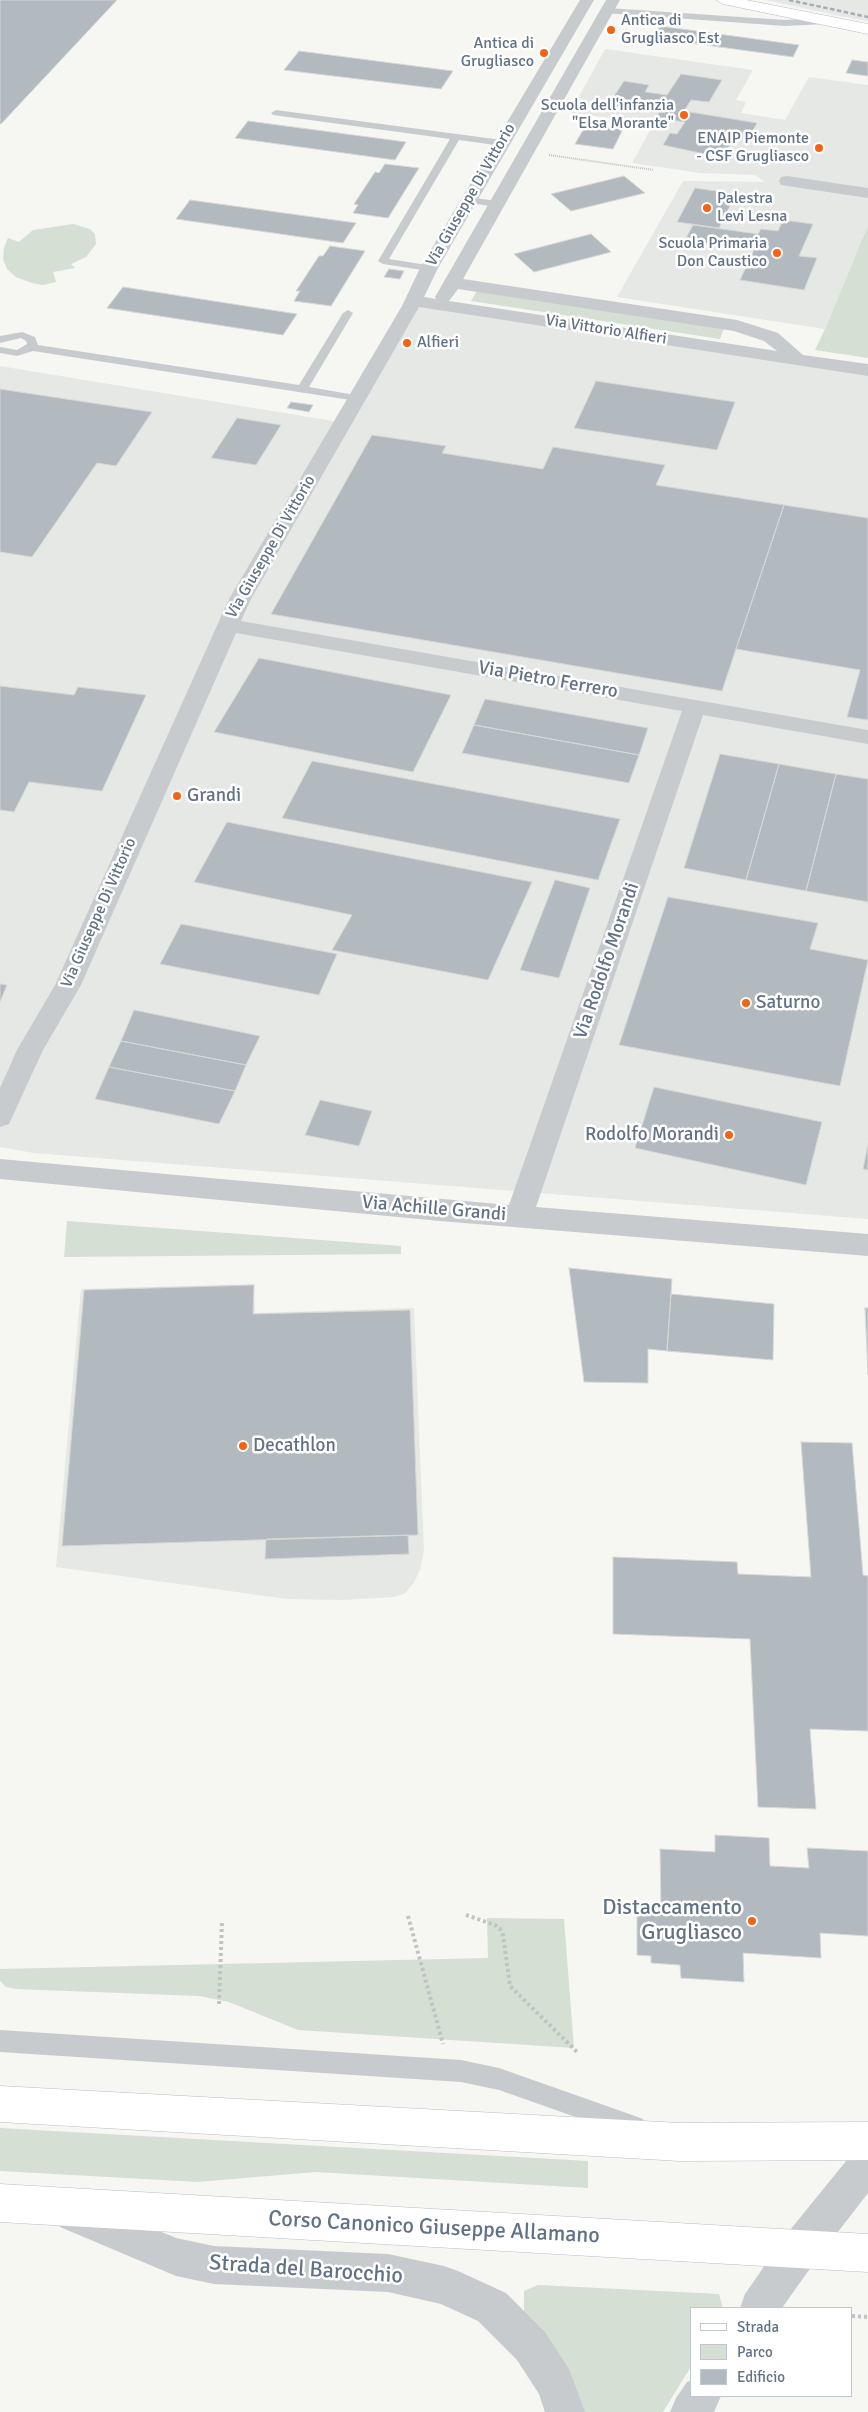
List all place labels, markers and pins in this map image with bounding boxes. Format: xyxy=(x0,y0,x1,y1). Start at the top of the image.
place label: Antica di Grugliasco Est xyxy=(621,11,719,49)
marker: Antica di Grugliasco Est xyxy=(605,24,617,36)
place label: Antica di Grugliasco xyxy=(461,34,534,72)
marker: Antica di Grugliasco xyxy=(538,47,550,59)
place label: Scuola dell'infanzia "Elsa Morante" xyxy=(541,96,674,134)
marker: Scuola dell'infanzia "Elsa Morante" xyxy=(678,109,690,121)
place label: ENAIP Piemonte - CSF Grugliasco xyxy=(696,129,809,167)
marker: ENAIP Piemonte - CSF Grugliasco xyxy=(813,142,825,154)
place label: Palestra Levi Lesna xyxy=(717,189,787,227)
marker: Palestra Levi Lesna xyxy=(701,202,713,214)
place label: Scuola Primaria Don Caustico xyxy=(658,234,767,272)
marker: Scuola Primaria Don Caustico xyxy=(771,247,783,259)
place label: Alfieri xyxy=(417,333,459,353)
marker: Alfieri xyxy=(401,337,413,349)
place label: Grandi xyxy=(187,785,241,807)
marker: Grandi xyxy=(171,790,183,802)
place label: Saturno xyxy=(756,992,820,1014)
marker: Saturno xyxy=(740,997,752,1009)
place label: Rodolfo Morandi xyxy=(585,1124,719,1146)
marker: Rodolfo Morandi xyxy=(723,1129,735,1141)
place label: Decathlon xyxy=(253,1435,336,1457)
marker: Decathlon xyxy=(237,1440,249,1452)
place label: Distaccamento Grugliasco xyxy=(602,1895,742,1946)
marker: Distaccamento Grugliasco xyxy=(746,1915,758,1927)

